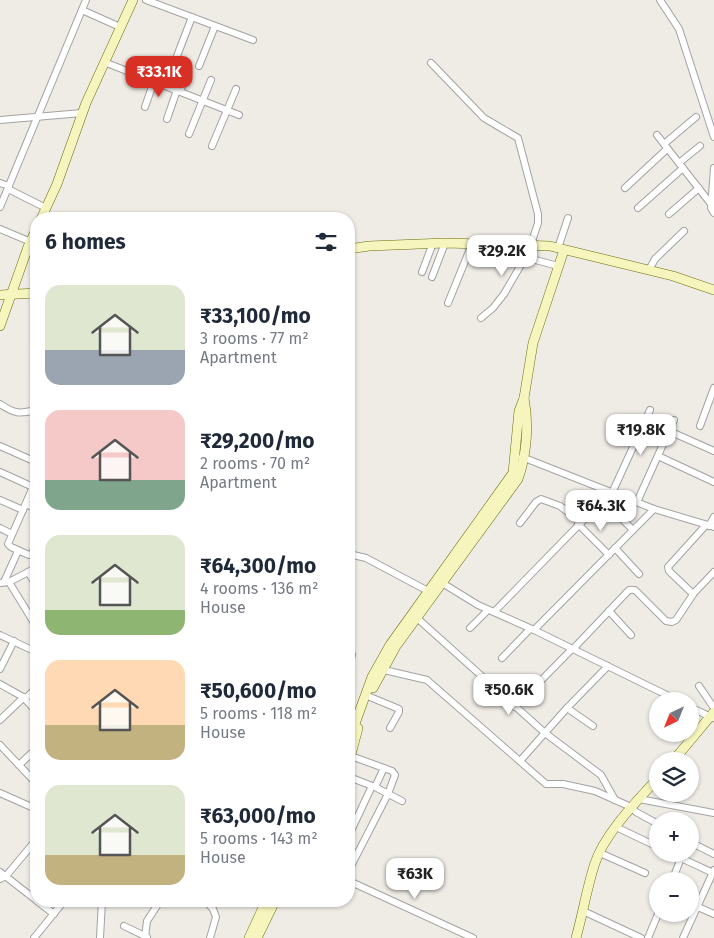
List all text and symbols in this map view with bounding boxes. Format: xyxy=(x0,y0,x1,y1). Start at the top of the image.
pin: ₹33.1K xyxy=(118,56,200,98)
text: ₹33.1K xyxy=(136,62,182,81)
icon: filters xyxy=(312,228,340,256)
text: 6 homes xyxy=(45,229,126,255)
pin: ₹29.2K xyxy=(461,234,543,277)
text: ₹29.2K xyxy=(478,241,526,260)
text: ₹33,100/mo xyxy=(200,303,311,329)
icon: home xyxy=(85,305,145,365)
text: 3 rooms · 77 m² xyxy=(200,329,309,348)
text: Apartment xyxy=(200,348,277,367)
pin: ₹19.8K xyxy=(600,414,682,456)
text: ₹19.8K xyxy=(617,420,665,439)
text: ₹29,200/mo xyxy=(200,428,315,454)
icon: home xyxy=(85,430,145,490)
text: 2 rooms · 70 m² xyxy=(200,454,310,473)
text: Apartment xyxy=(200,473,277,492)
pin: ₹64.3K xyxy=(560,490,642,532)
text: ₹64.3K xyxy=(576,496,626,515)
text: ₹64,300/mo xyxy=(200,553,316,579)
icon: home xyxy=(85,555,145,615)
text: 4 rooms · 136 m² xyxy=(200,579,318,598)
text: House xyxy=(200,598,246,617)
pin: ₹50.6K xyxy=(468,674,550,716)
text: ₹50,600/mo xyxy=(200,678,316,704)
icon: home xyxy=(85,680,145,740)
text: ₹50.6K xyxy=(484,680,534,699)
north arrow xyxy=(649,692,699,742)
map controls xyxy=(649,692,699,922)
text: 5 rooms · 118 m² xyxy=(200,704,317,723)
text: House xyxy=(200,723,246,742)
button: layers xyxy=(649,752,699,802)
text: ₹63,000/mo xyxy=(200,803,316,829)
icon: home xyxy=(85,805,145,865)
button: + xyxy=(649,812,699,862)
text: 5 rooms · 143 m² xyxy=(200,829,318,848)
text: House xyxy=(200,848,246,867)
pin: ₹63K xyxy=(385,858,445,900)
text: ₹63K xyxy=(397,864,433,883)
button: − xyxy=(649,872,699,922)

